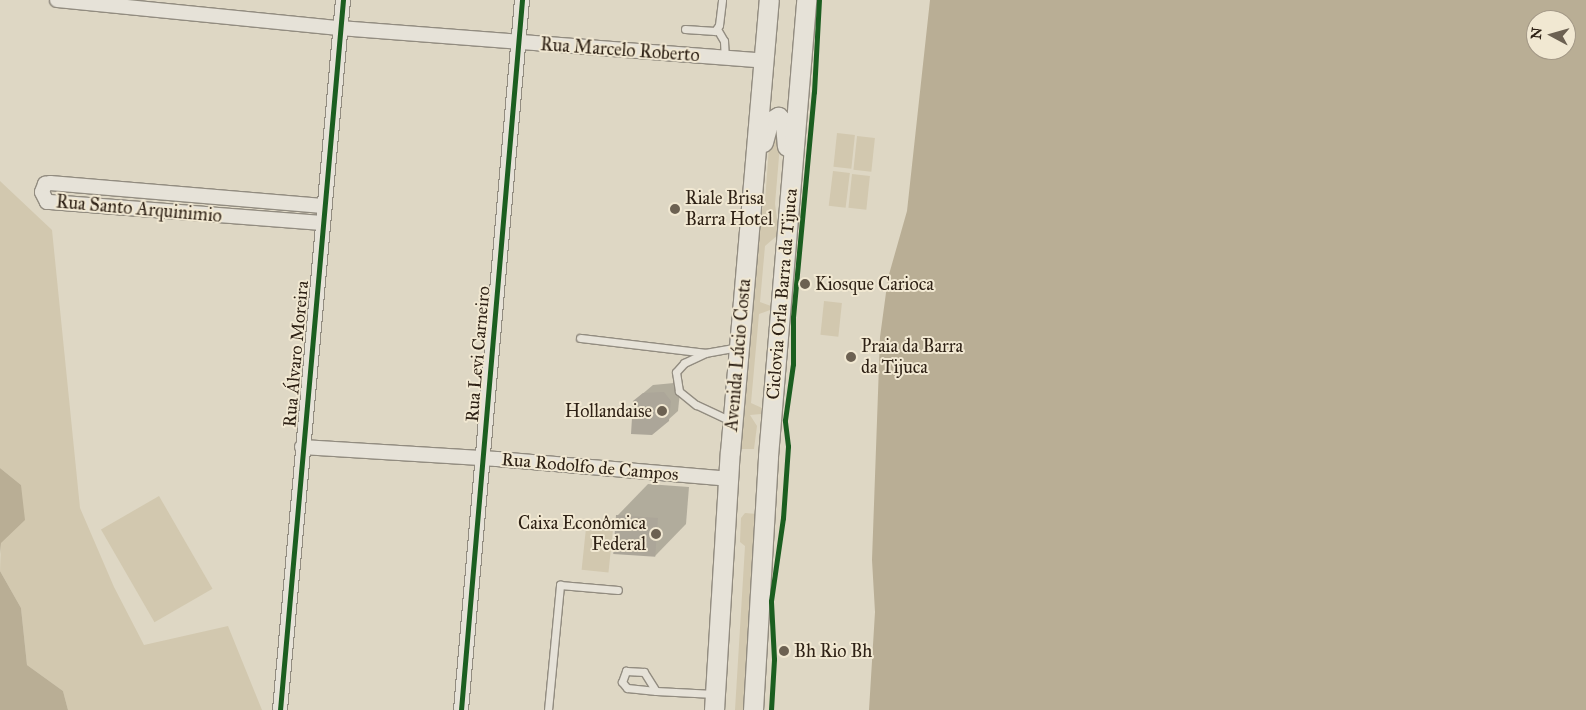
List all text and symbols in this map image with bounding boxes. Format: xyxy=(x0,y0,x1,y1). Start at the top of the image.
north arrow xyxy=(1526,10,1576,60)
text: N xyxy=(1528,27,1546,40)
street label: Rua Marcelo Roberto xyxy=(540,34,700,66)
place label: Riale Brisa Barra Hotel xyxy=(685,188,773,230)
street label: Ciclovia Orla Barra da Tijuca xyxy=(762,188,802,400)
street label: Rua Santo Arquinimio xyxy=(55,191,223,227)
marker: Riale Brisa Barra Hotel xyxy=(669,203,681,215)
place label: Kiosque Carioca xyxy=(815,273,934,295)
street label: Avenida Lúcio Costa xyxy=(721,278,755,432)
marker: Kiosque Carioca xyxy=(799,278,811,290)
street label: Rua Álvaro Moreira xyxy=(279,280,313,428)
street label: Rua Levi Carneiro xyxy=(461,285,495,423)
place label: Praia da Barra da Tijuca xyxy=(861,336,963,378)
marker: Praia da Barra da Tijuca xyxy=(845,351,857,363)
place label: Hollandaise xyxy=(565,400,652,422)
marker: Hollandaise xyxy=(656,405,668,417)
street label: Rua Rodolfo de Campos xyxy=(501,449,679,485)
place label: Caixa Econômica Federal xyxy=(518,513,646,556)
marker: Caixa Econômica Federal xyxy=(650,528,662,540)
place label: Bh Rio Bh xyxy=(794,640,872,662)
marker: Bh Rio Bh xyxy=(778,645,790,657)

